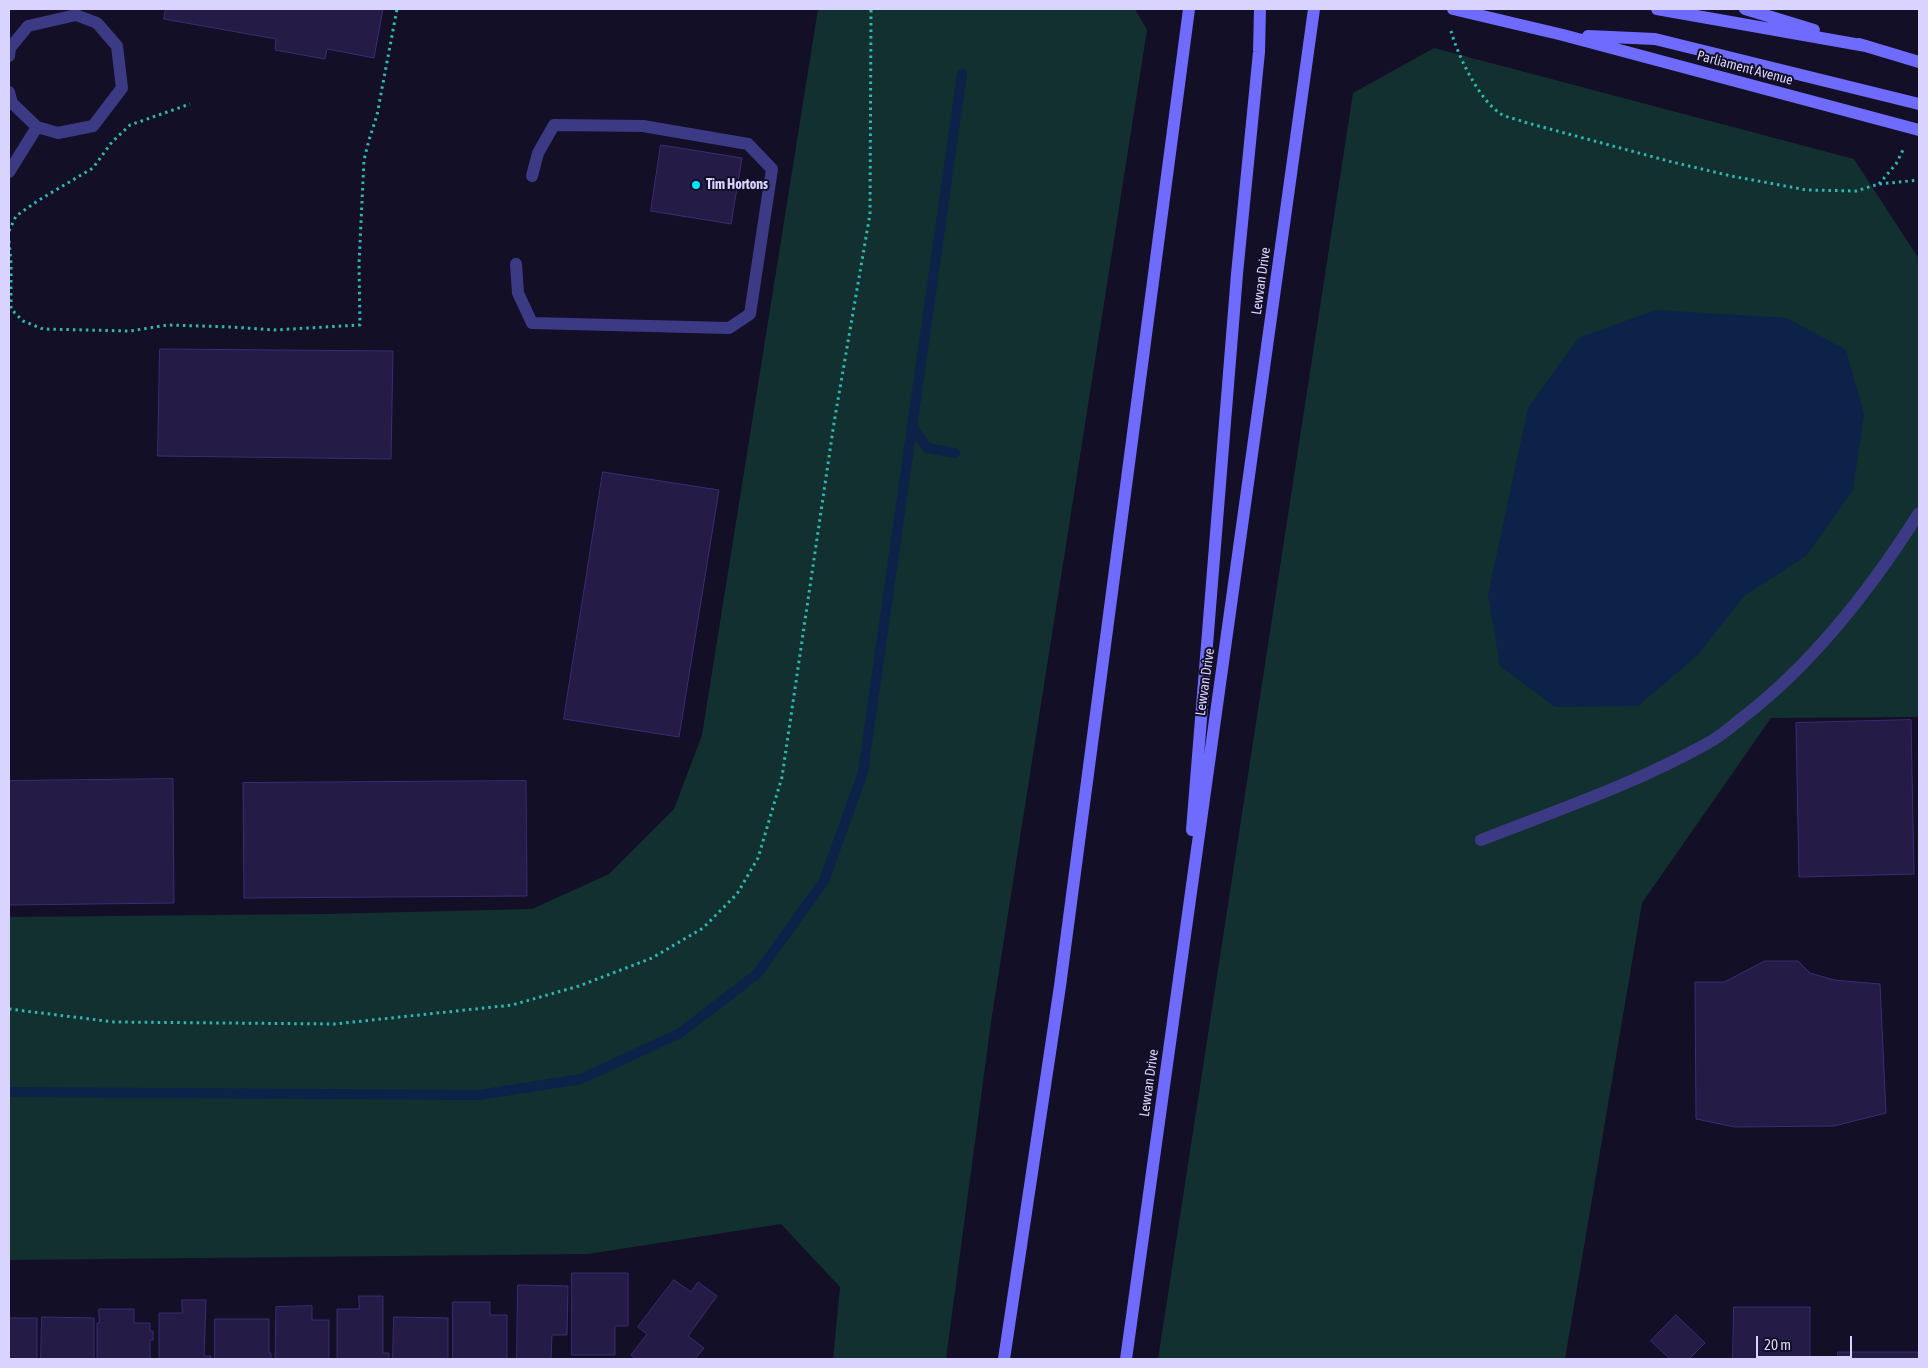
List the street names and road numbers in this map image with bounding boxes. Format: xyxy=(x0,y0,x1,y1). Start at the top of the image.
street label: Parliament Avenue xyxy=(1695,47,1795,89)
street label: Lewvan Drive xyxy=(1248,246,1274,316)
street label: Lewvan Drive xyxy=(1192,647,1218,717)
street label: Lewvan Drive xyxy=(1136,1048,1162,1118)

